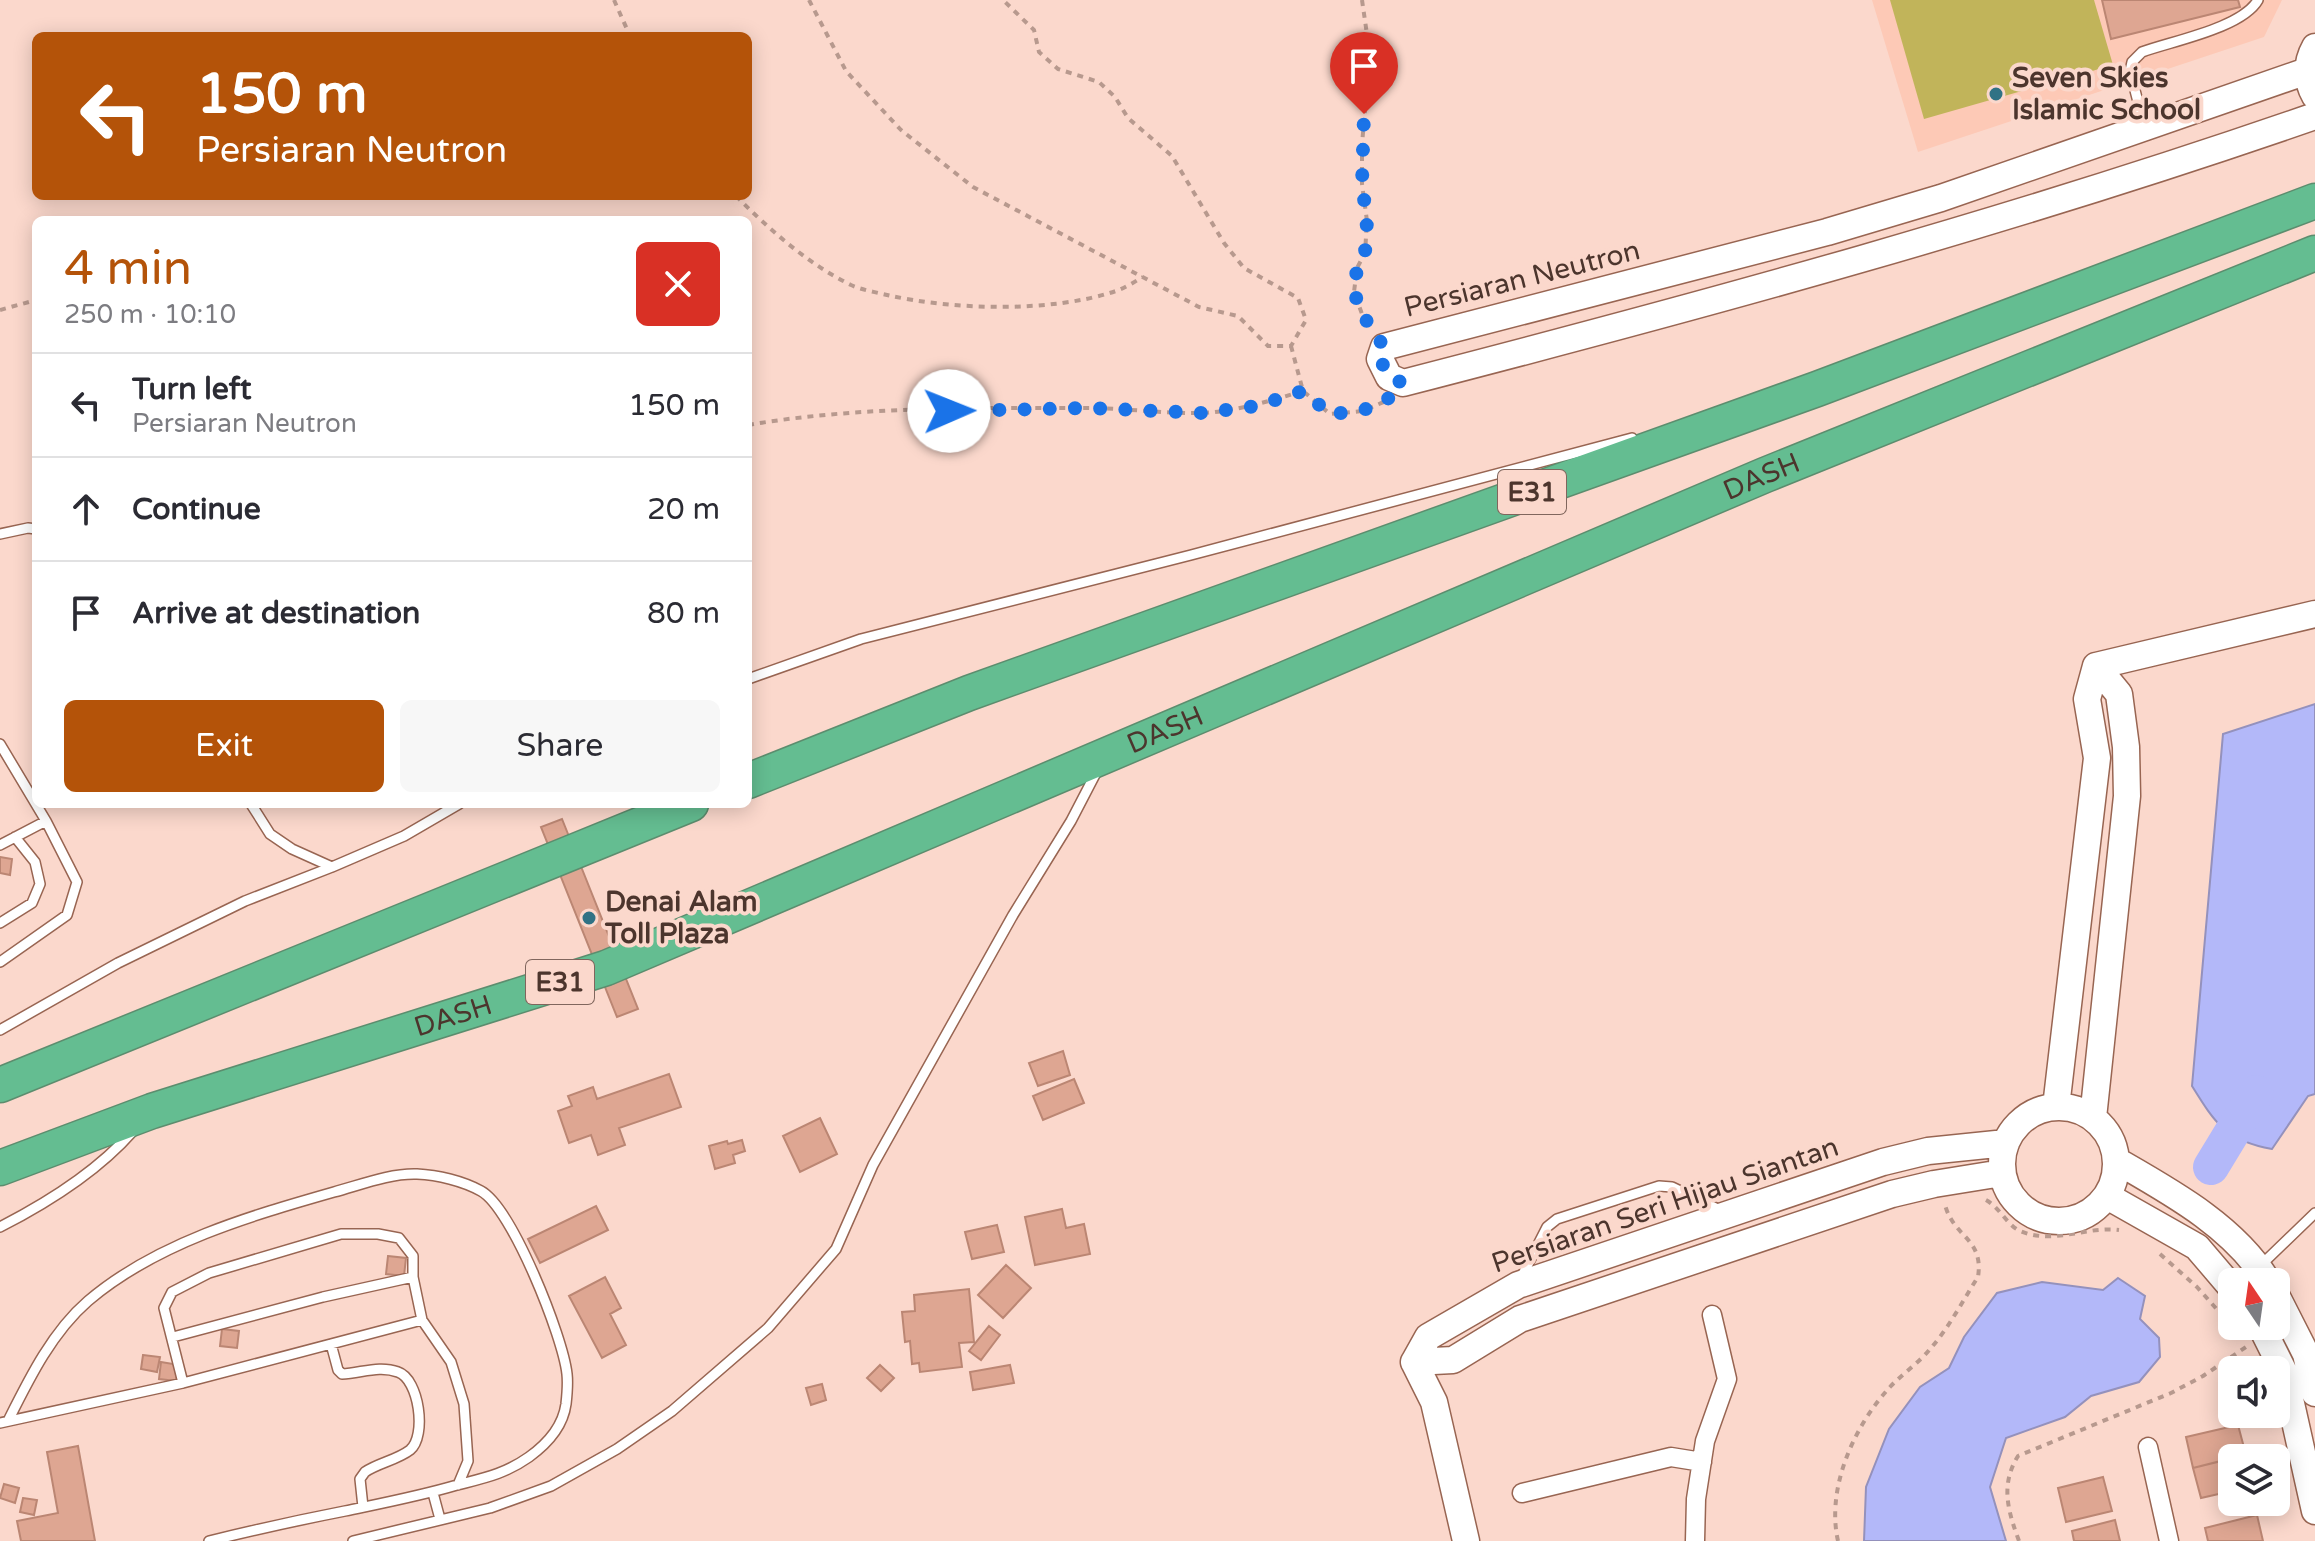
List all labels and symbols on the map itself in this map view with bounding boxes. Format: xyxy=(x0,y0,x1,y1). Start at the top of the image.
pin xyxy=(1330,32,1398,114)
place label: Seven Skies Islamic School xyxy=(2012,61,2201,127)
marker: Seven Skies Islamic School xyxy=(1987,85,2005,103)
street label: Persiaran Neutron xyxy=(1400,233,1644,325)
position arrow xyxy=(907,369,991,453)
street label: DASH xyxy=(1718,446,1805,508)
road number: E31 xyxy=(1498,470,1566,514)
street label: DASH xyxy=(1122,699,1209,761)
place label: Denai Alam Toll Plaza xyxy=(604,885,758,951)
marker: Denai Alam Toll Plaza xyxy=(580,909,598,927)
road number: E31 xyxy=(526,960,594,1004)
street label: DASH xyxy=(410,988,496,1044)
street label: Persiaran Seri Hijau Siantan xyxy=(1487,1130,1843,1280)
north arrow xyxy=(2218,1268,2290,1340)

